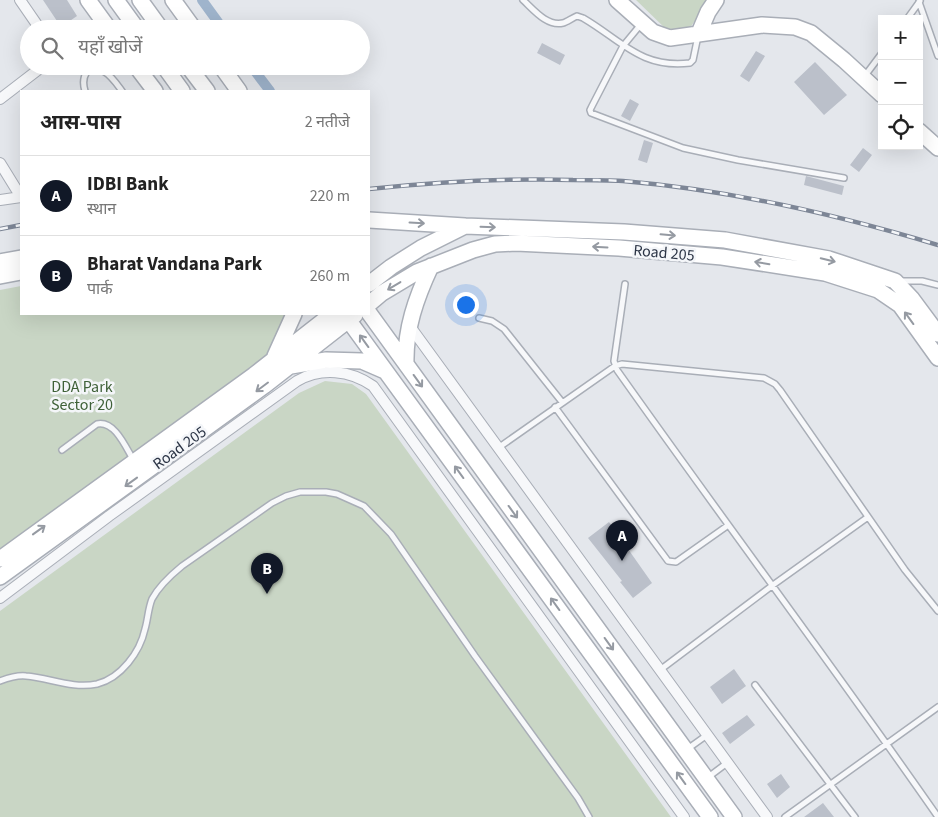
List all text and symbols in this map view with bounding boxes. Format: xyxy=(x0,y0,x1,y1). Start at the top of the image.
map controls xyxy=(878,15,923,150)
button: + xyxy=(878,15,923,60)
search box xyxy=(20,20,370,75)
icon: search xyxy=(38,34,66,62)
text: यहाँ खोजें xyxy=(78,34,142,61)
button: − xyxy=(878,60,923,105)
button: locate xyxy=(878,105,923,150)
text: आस-पास xyxy=(40,107,121,137)
text: 2 नतीजे xyxy=(305,111,350,133)
text: IDBI Bank xyxy=(87,171,169,198)
text: A xyxy=(51,185,61,207)
text: 220 m xyxy=(310,185,350,207)
text: स्थान xyxy=(87,198,116,220)
one-way arrow xyxy=(409,218,425,227)
one-way arrow xyxy=(480,222,496,231)
one-way arrow xyxy=(660,231,676,240)
street label: Road 205 xyxy=(632,239,695,267)
one-way arrow xyxy=(592,242,608,251)
text: Bharat Vandana Park xyxy=(87,251,262,278)
one-way arrow xyxy=(820,256,836,265)
one-way arrow xyxy=(754,258,770,268)
text: B xyxy=(51,265,61,287)
text: 260 m xyxy=(310,265,350,287)
text: पार्क xyxy=(87,278,113,300)
one-way arrow xyxy=(387,282,401,292)
your location xyxy=(453,292,479,318)
one-way arrow xyxy=(904,311,914,325)
one-way arrow xyxy=(358,335,369,348)
one-way arrow xyxy=(413,374,423,388)
park label: DDA Park Sector 20 xyxy=(51,376,113,416)
one-way arrow xyxy=(255,382,269,392)
street label: Road 205 xyxy=(148,421,211,475)
one-way arrow xyxy=(454,465,464,479)
one-way arrow xyxy=(125,477,138,488)
one-way arrow xyxy=(508,505,518,519)
pin: A xyxy=(606,520,638,561)
one-way arrow xyxy=(32,525,46,536)
pin: B xyxy=(251,553,283,594)
one-way arrow xyxy=(550,597,560,611)
one-way arrow xyxy=(604,637,614,651)
one-way arrow xyxy=(676,771,686,785)

